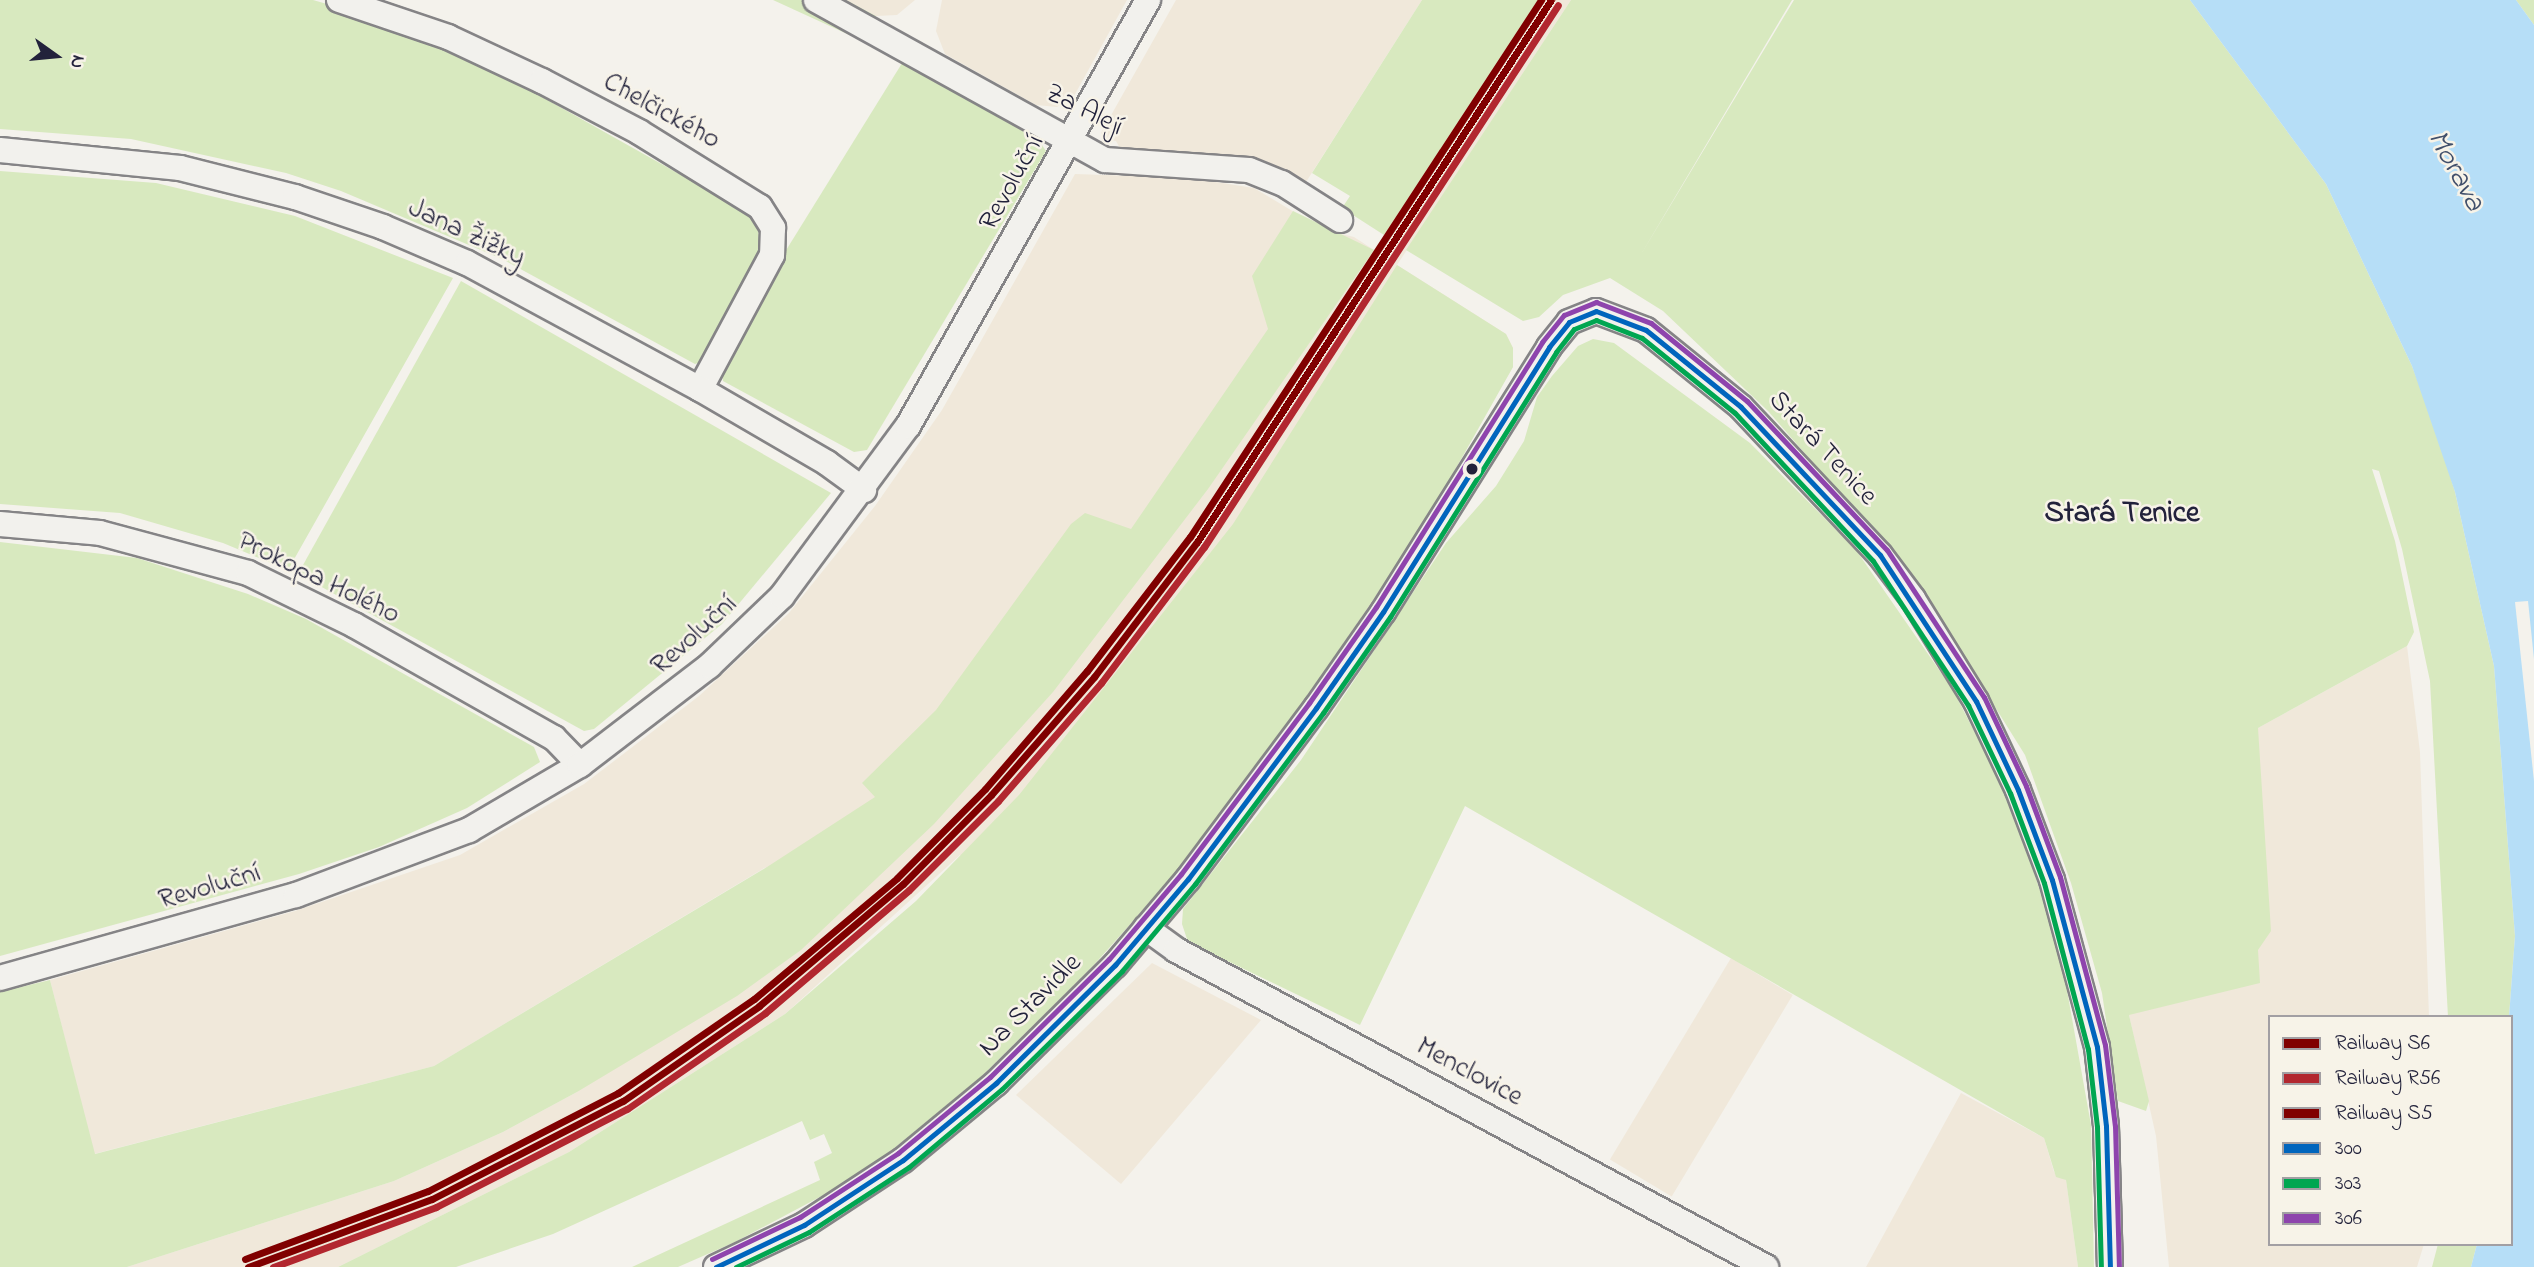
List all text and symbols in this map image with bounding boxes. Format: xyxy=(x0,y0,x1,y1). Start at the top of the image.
north arrow xyxy=(21,21,91,91)
text: N xyxy=(62,52,91,71)
street label: Chelčického xyxy=(597,66,725,158)
street label: Za Alejí xyxy=(1039,77,1129,145)
water label: Morava xyxy=(2418,124,2492,218)
street label: Revoluční xyxy=(973,129,1053,237)
street label: Jana Žižky xyxy=(402,192,530,276)
street label: Stará Tenice xyxy=(1760,385,1884,513)
unlabelled marker xyxy=(1465,462,1479,476)
district label: Stará Tenice xyxy=(2044,496,2200,532)
street label: Prokopa Holého xyxy=(231,525,405,633)
street label: Revoluční xyxy=(645,589,745,683)
street label: Revoluční xyxy=(155,857,265,919)
street label: Na Stavidle xyxy=(972,947,1090,1065)
legend xyxy=(2268,1015,2513,1246)
text: Railway S6 xyxy=(2335,1029,2430,1059)
street label: Menclovice xyxy=(1410,1031,1528,1115)
text: Railway R56 xyxy=(2335,1064,2440,1094)
text: Railway S5 xyxy=(2335,1099,2433,1129)
text: 300 xyxy=(2335,1134,2362,1164)
text: 303 xyxy=(2335,1169,2361,1199)
text: 306 xyxy=(2335,1204,2362,1234)

